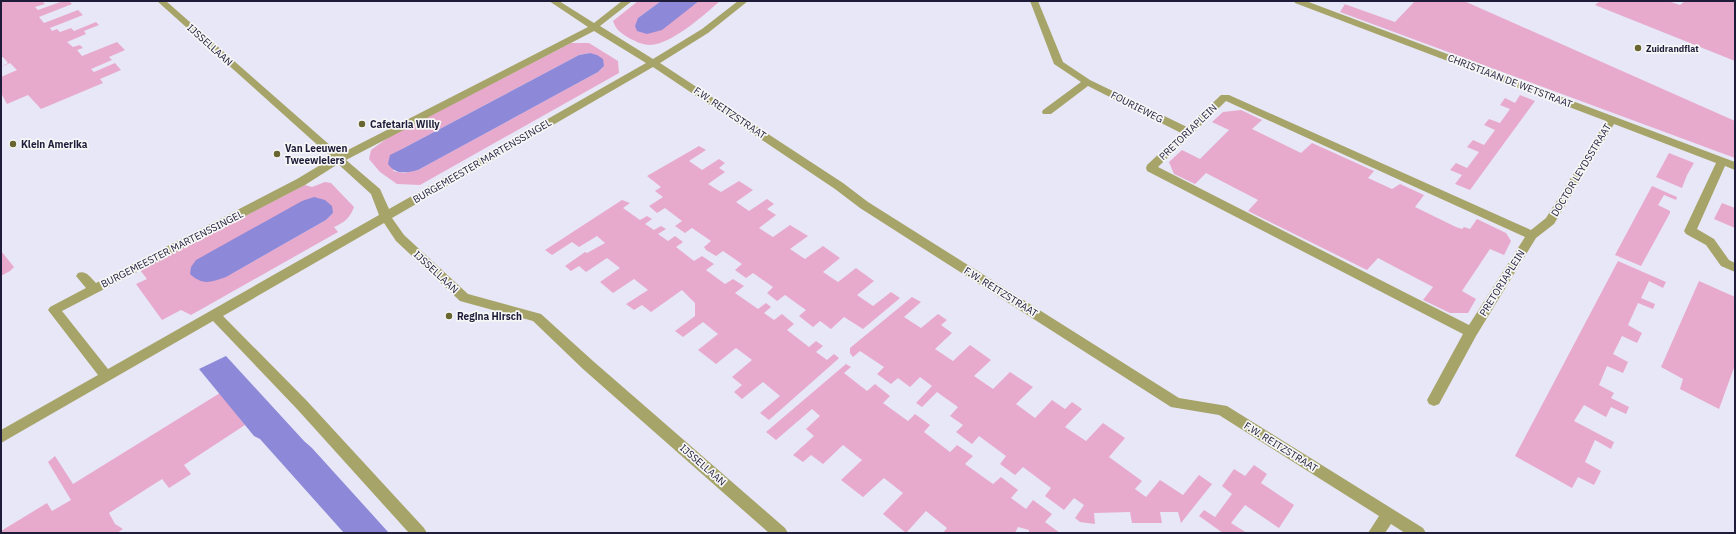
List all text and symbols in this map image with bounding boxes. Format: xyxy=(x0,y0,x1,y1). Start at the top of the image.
street label: IJSSELLAAN xyxy=(185,21,235,69)
marker: Zuidrandflat xyxy=(1633,43,1643,53)
place label: Zuidrandflat xyxy=(1646,43,1699,54)
street label: CHRISTIAAN DE WETSTRAAT xyxy=(1446,51,1574,111)
street label: F.W. REITZSTRAAT xyxy=(691,84,769,142)
street label: FOURIEWEG xyxy=(1109,88,1165,126)
street label: PRETORIAPLEIN xyxy=(1156,101,1220,163)
street label: BURGEMEESTER MARTENSSINGEL xyxy=(410,116,554,206)
place label: Cafetaria Willy xyxy=(370,118,440,131)
marker: Cafetaria Willy xyxy=(357,119,367,129)
street label: DOCTOR LEYDSSTRAAT xyxy=(1548,121,1614,219)
place label: Klein Amerika xyxy=(21,138,88,151)
marker: Klein Amerika xyxy=(8,139,18,149)
place label: Van Leeuwen Tweewielers xyxy=(285,142,347,167)
marker: Van Leeuwen Tweewielers xyxy=(272,149,282,159)
street label: BURGEMEESTER MARTENSSINGEL xyxy=(99,207,245,291)
street label: PRETORIAPLEIN xyxy=(1476,247,1528,319)
street label: IJSSELLAAN xyxy=(411,248,461,296)
street label: F.W. REITZSTRAAT xyxy=(962,264,1040,320)
place label: Regina Hirsch xyxy=(457,310,522,323)
marker: Regina Hirsch xyxy=(444,311,454,321)
street label: F.W. REITZSTRAAT xyxy=(1242,419,1320,475)
street label: IJSSELLAAN xyxy=(677,441,729,489)

